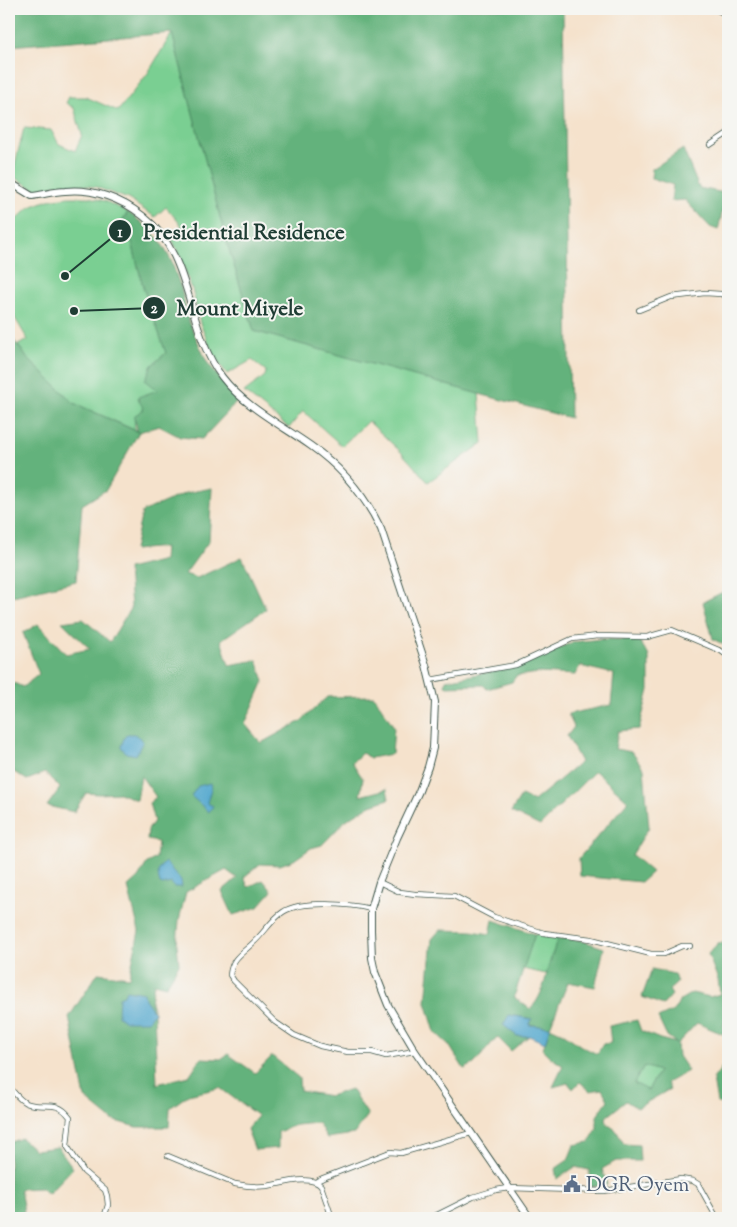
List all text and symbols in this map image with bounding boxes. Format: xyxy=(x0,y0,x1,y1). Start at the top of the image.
callout: Presidential Residence xyxy=(108,213,354,249)
text: Presidential Residence xyxy=(143,219,345,249)
text: 1 xyxy=(117,223,123,244)
callout: Mount Miyele xyxy=(142,290,314,326)
text: Mount Miyele xyxy=(177,295,304,325)
text: 2 xyxy=(150,299,158,320)
place label: DGR Oyem xyxy=(586,1172,690,1201)
public building icon: DGR Oyem xyxy=(562,1174,582,1194)

